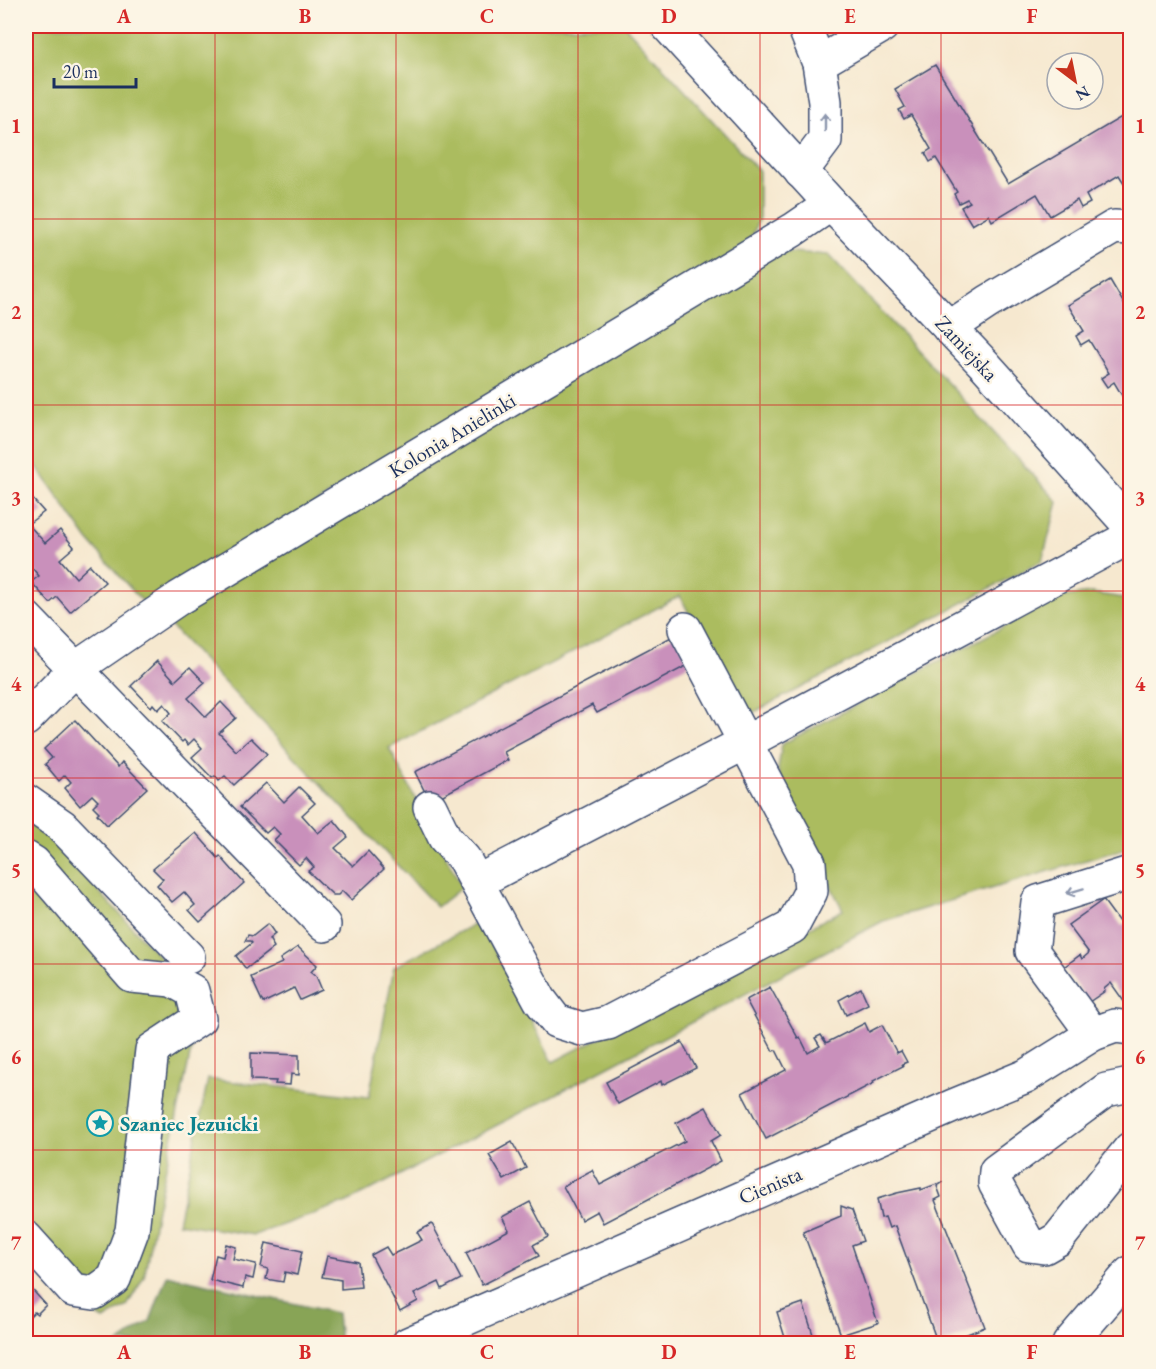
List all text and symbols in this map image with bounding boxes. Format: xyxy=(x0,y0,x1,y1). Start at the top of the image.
text: A xyxy=(116,3,132,29)
text: B xyxy=(299,3,311,29)
text: C xyxy=(480,3,494,29)
text: D xyxy=(661,3,677,29)
text: E xyxy=(844,3,856,29)
text: F xyxy=(1027,3,1038,29)
scale bar xyxy=(54,51,136,89)
north arrow xyxy=(1045,51,1105,111)
text: 20 m xyxy=(63,60,98,83)
text: N xyxy=(1072,81,1094,106)
one-way arrow xyxy=(819,112,831,132)
text: 1 xyxy=(11,113,21,139)
text: 1 xyxy=(1135,113,1145,139)
text: 2 xyxy=(11,299,22,325)
text: 2 xyxy=(1135,299,1146,325)
street label: Zamiejska xyxy=(930,309,1005,387)
street label: Kolonia Anielinki xyxy=(383,386,521,484)
text: 3 xyxy=(11,485,21,511)
text: 3 xyxy=(1135,485,1145,511)
text: 4 xyxy=(11,671,22,697)
text: 4 xyxy=(1135,671,1146,697)
text: 5 xyxy=(11,857,21,883)
text: 5 xyxy=(1135,857,1145,883)
one-way arrow xyxy=(1066,886,1085,897)
text: 6 xyxy=(11,1044,22,1070)
text: 6 xyxy=(1135,1044,1146,1070)
place icon: Szaniec Jezuicki xyxy=(85,1108,115,1138)
place label: Szaniec Jezuicki xyxy=(120,1110,259,1137)
street label: Cienista xyxy=(734,1159,806,1210)
text: 7 xyxy=(11,1230,22,1256)
text: 7 xyxy=(1135,1230,1146,1256)
text: A xyxy=(116,1339,132,1365)
text: B xyxy=(299,1339,311,1365)
text: C xyxy=(480,1339,494,1365)
text: D xyxy=(661,1339,677,1365)
text: E xyxy=(844,1339,856,1365)
text: F xyxy=(1027,1339,1038,1365)

